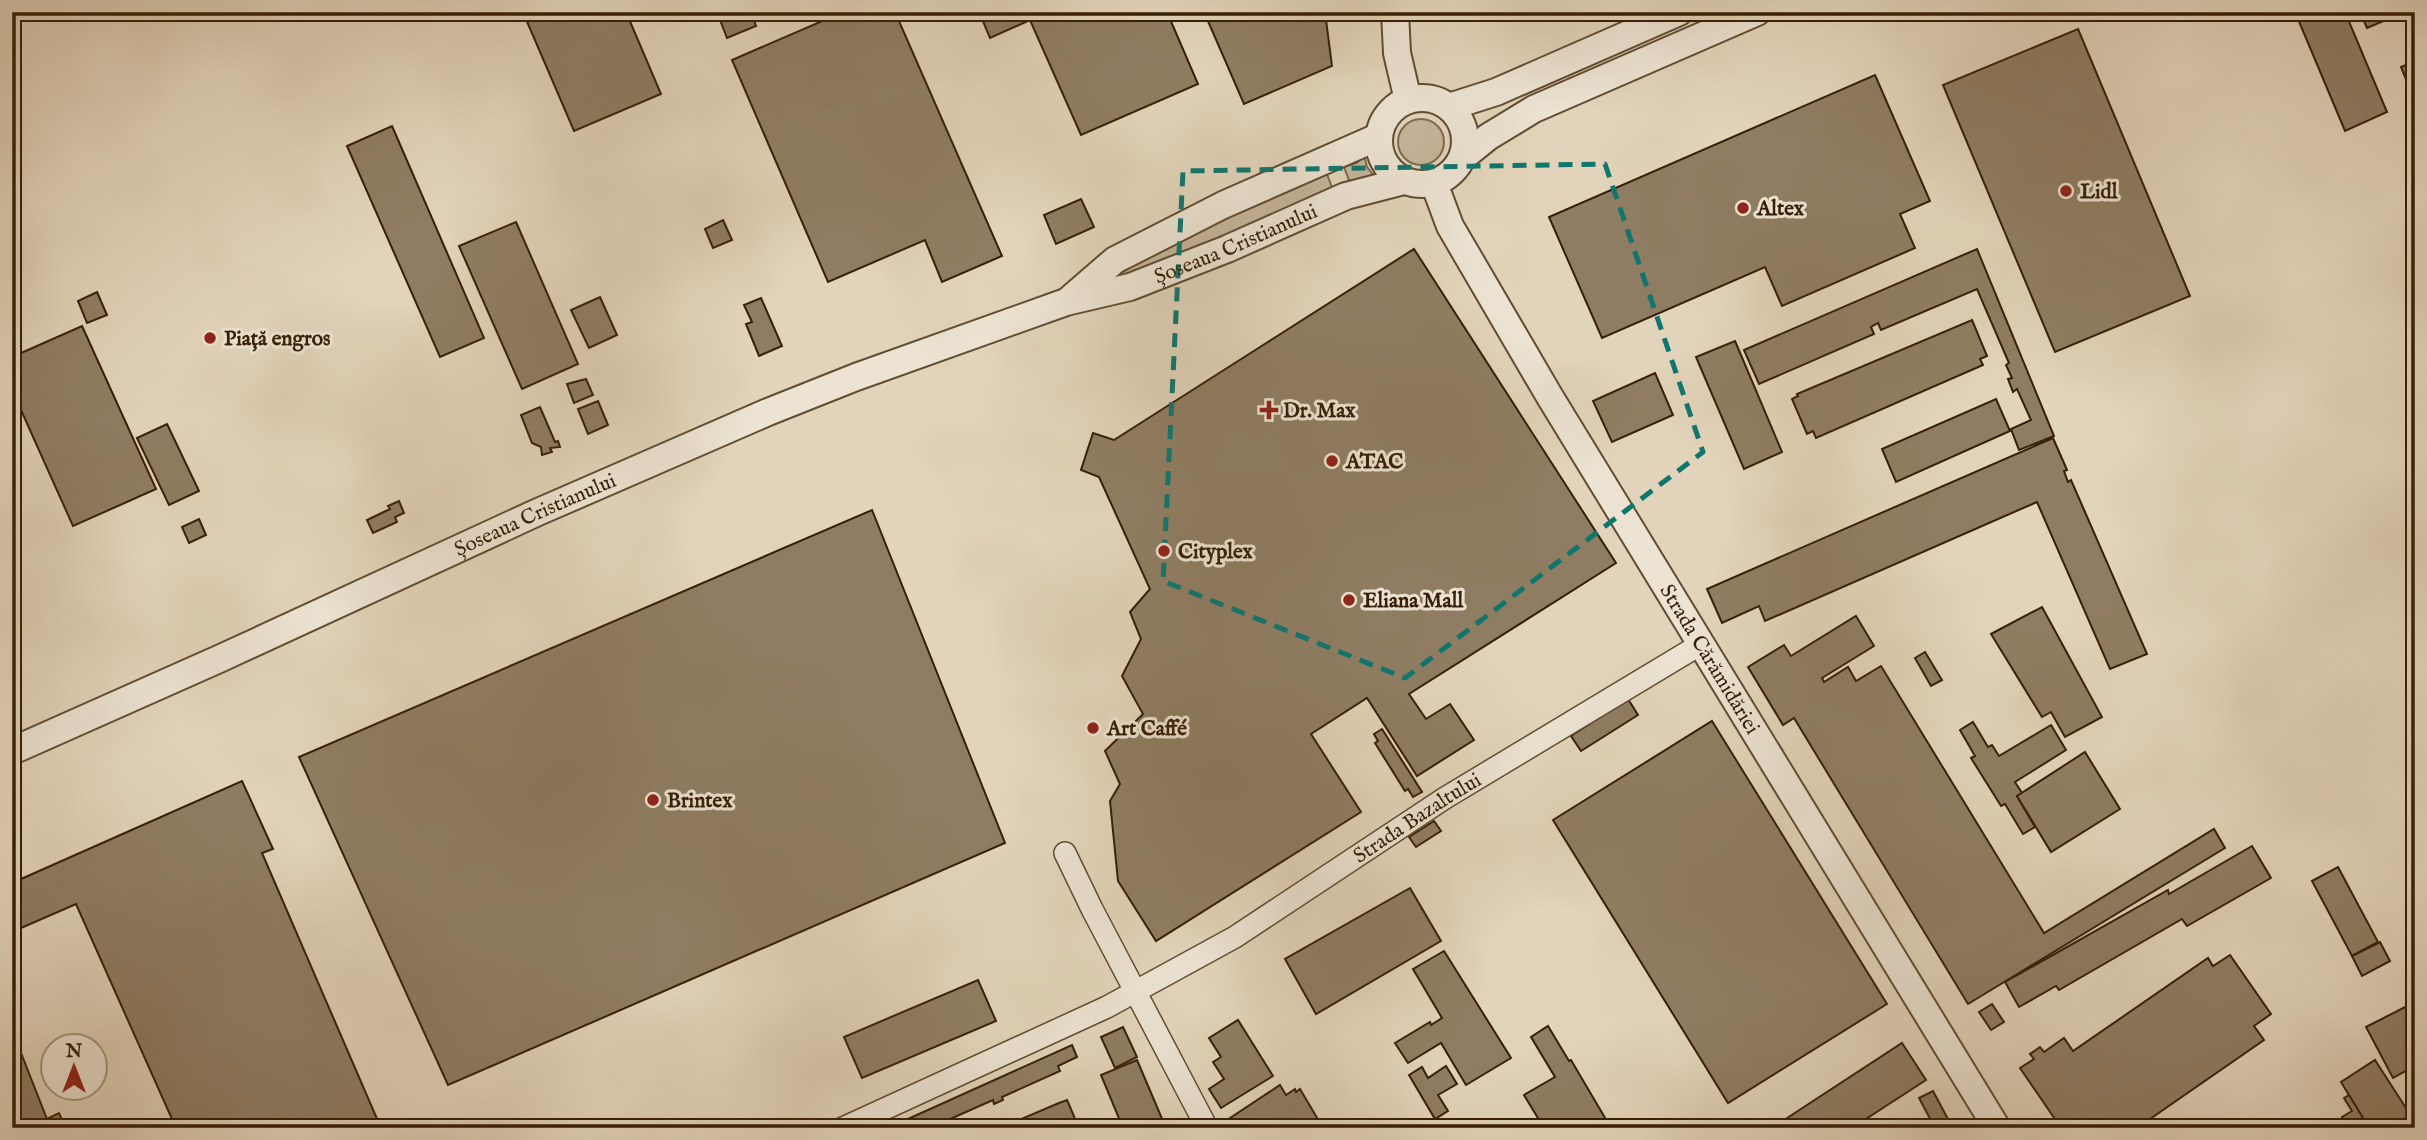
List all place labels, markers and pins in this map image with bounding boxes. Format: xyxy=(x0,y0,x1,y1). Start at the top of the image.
place label: Lidl xyxy=(2080,179,2119,206)
marker: Lidl xyxy=(2058,183,2074,199)
place label: Altex xyxy=(1756,196,1805,223)
marker: Altex xyxy=(1735,200,1751,216)
place label: Piață engros xyxy=(224,326,330,353)
marker: Piață engros xyxy=(202,330,218,346)
place label: Dr. Max xyxy=(1283,398,1356,425)
marker: Dr. Max xyxy=(1261,402,1277,418)
place label: ATAC xyxy=(1345,449,1403,476)
marker: ATAC xyxy=(1324,453,1340,469)
place label: Cityplex xyxy=(1178,539,1254,566)
marker: Cityplex xyxy=(1156,543,1172,559)
place label: Eliana Mall xyxy=(1363,588,1464,615)
marker: Eliana Mall xyxy=(1341,592,1357,608)
place label: Art Caffé xyxy=(1106,716,1187,743)
marker: Art Caffé xyxy=(1085,720,1101,736)
place label: Brintex xyxy=(667,788,733,815)
marker: Brintex xyxy=(645,792,661,808)

